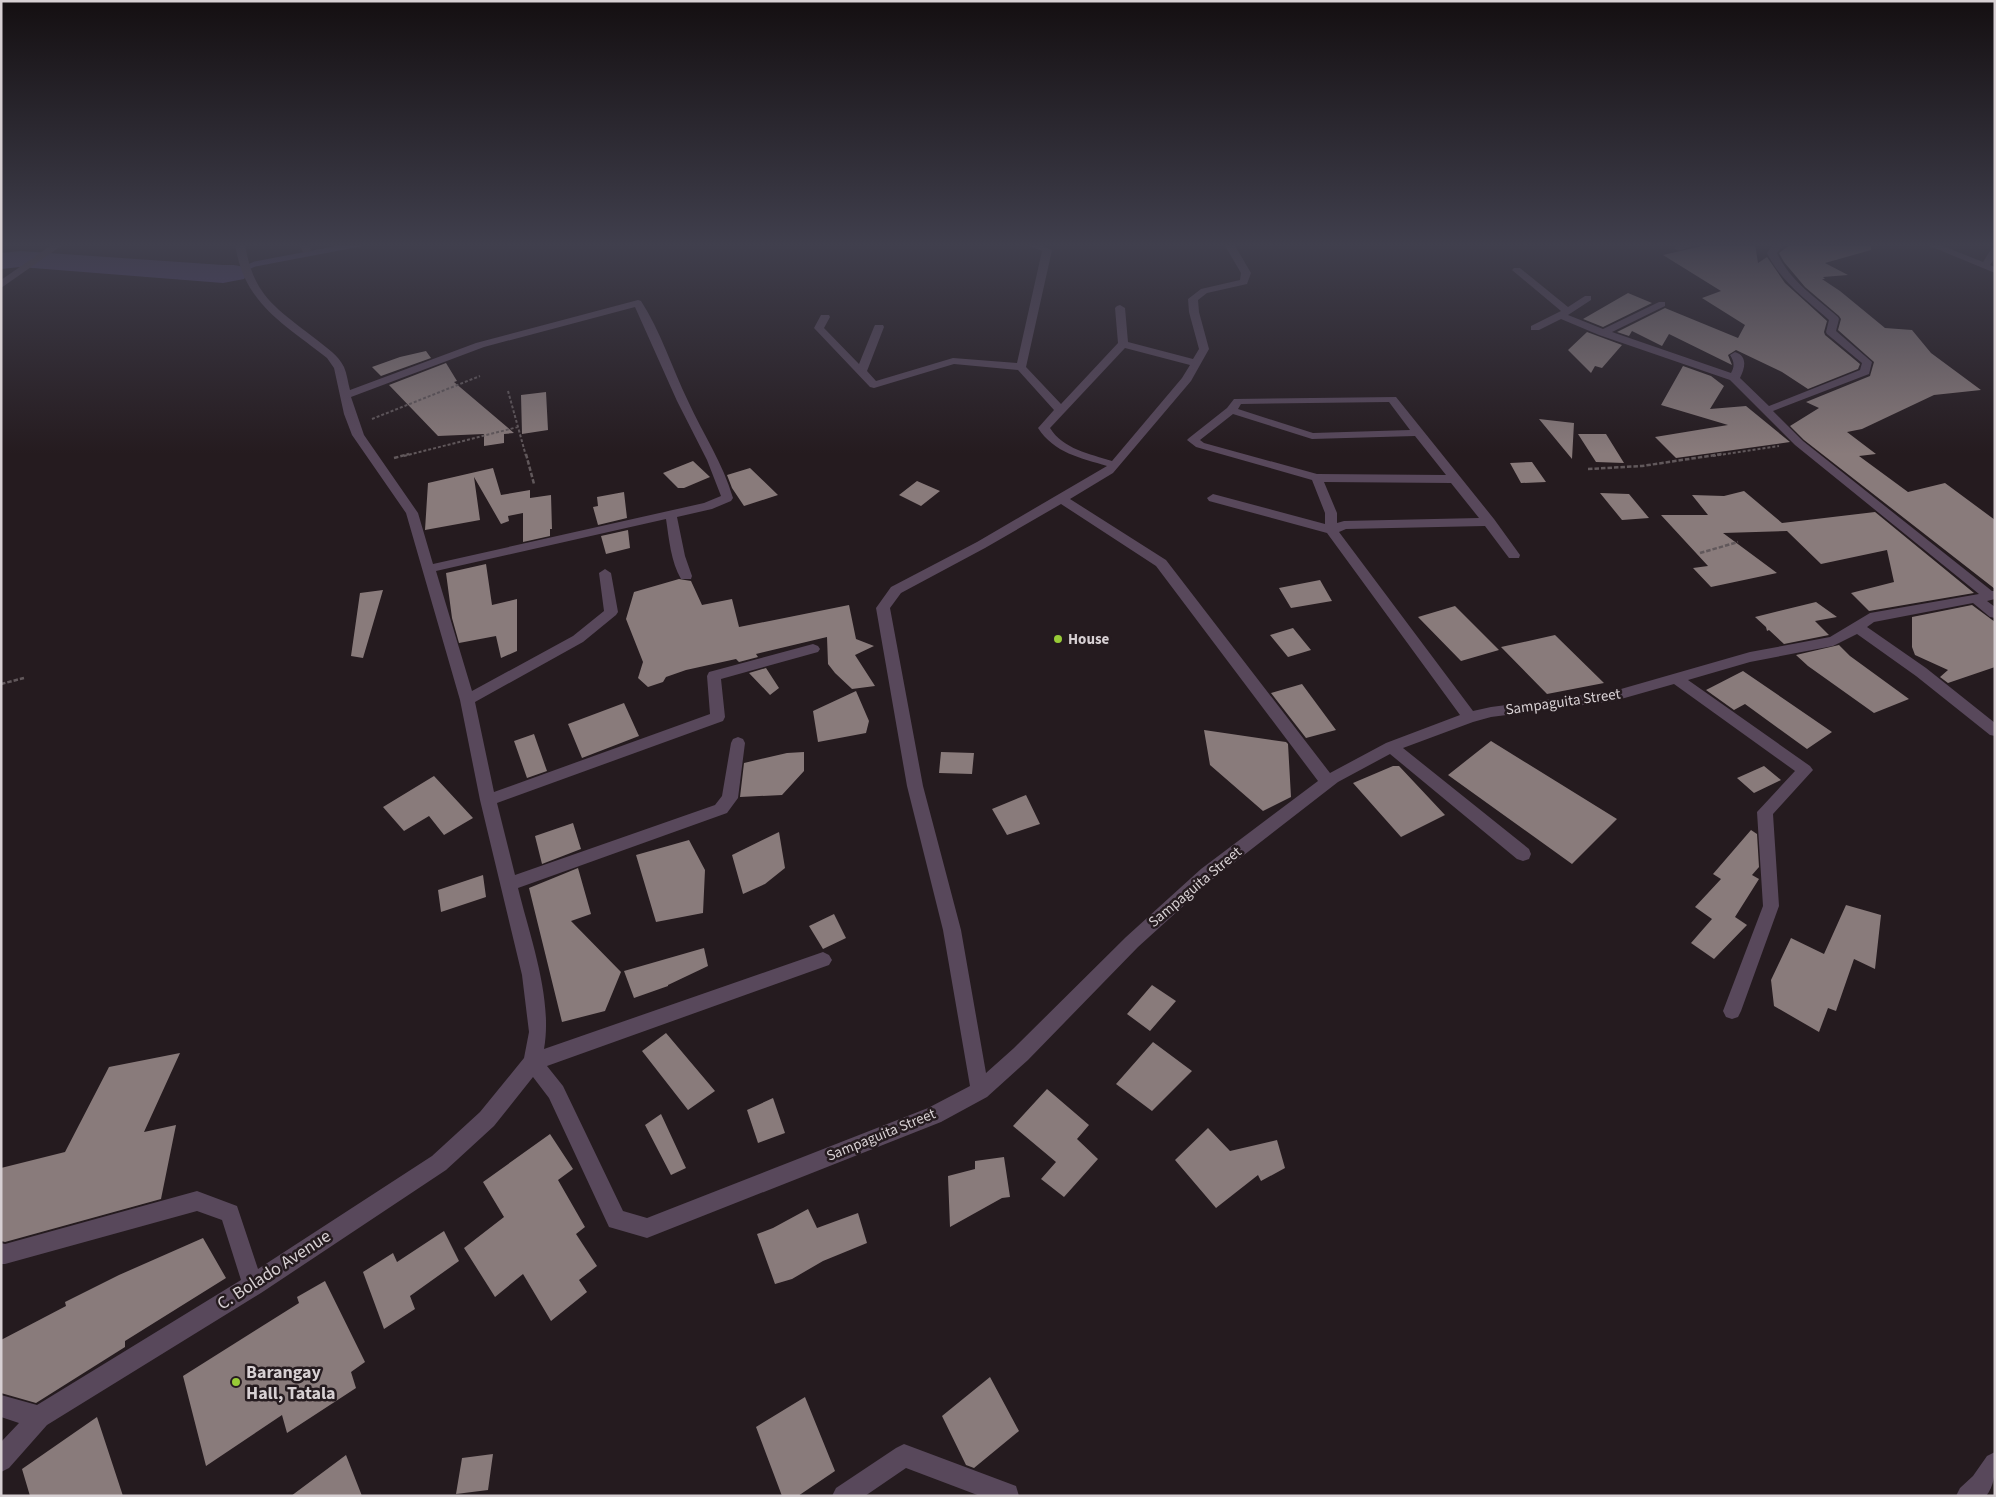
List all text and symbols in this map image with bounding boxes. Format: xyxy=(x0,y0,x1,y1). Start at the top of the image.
place label: House xyxy=(1068,629,1110,650)
marker: House xyxy=(1052,633,1064,645)
street label: Sampaguita Street xyxy=(1504,684,1622,720)
street label: Sampaguita Street xyxy=(1144,842,1246,932)
street label: Sampaguita Street xyxy=(823,1104,939,1166)
street label: C. Bolado Avenue xyxy=(212,1224,336,1316)
place label: Barangay Hall, Tatala xyxy=(246,1360,336,1406)
marker: Barangay Hall, Tatala xyxy=(230,1376,242,1388)

